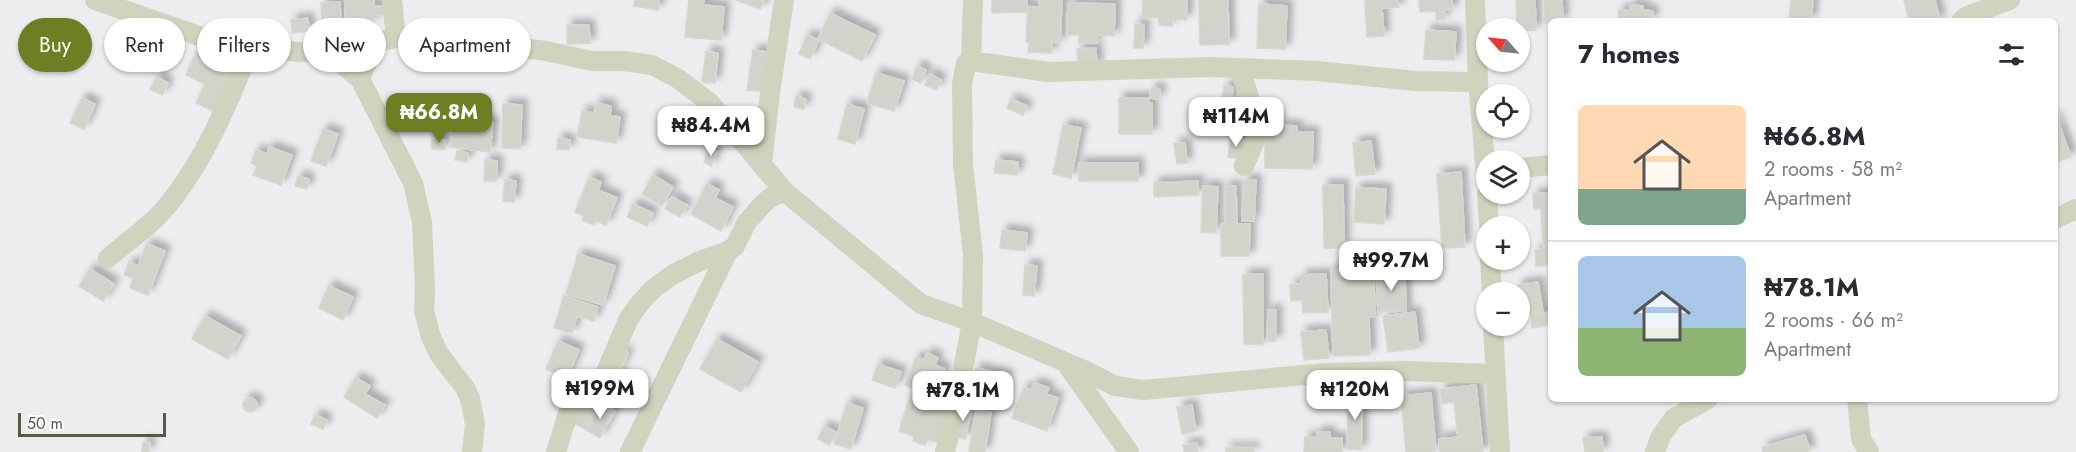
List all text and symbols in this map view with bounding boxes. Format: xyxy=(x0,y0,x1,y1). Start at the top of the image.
chip: Buy xyxy=(18,18,92,72)
chip: Rent xyxy=(104,18,185,72)
chip: Filters xyxy=(197,18,291,72)
chip: New xyxy=(303,18,386,72)
chip: Apartment xyxy=(398,18,531,72)
north arrow xyxy=(1476,18,1530,72)
map controls xyxy=(1476,18,1530,336)
text: 7 homes xyxy=(1578,35,1680,73)
icon: filters xyxy=(1995,38,2028,71)
button: locate xyxy=(1476,84,1530,138)
pin: ₦66.8M xyxy=(390,93,488,144)
pin: ₦114M xyxy=(1194,97,1278,148)
text: ₦66.8M xyxy=(400,98,478,127)
text: ₦114M xyxy=(1203,102,1269,131)
pin: ₦84.4M xyxy=(662,106,760,157)
text: ₦84.4M xyxy=(671,111,751,140)
text: ₦66.8M xyxy=(1764,117,1865,155)
icon: home xyxy=(1626,129,1698,201)
button: layers xyxy=(1476,150,1530,204)
text: 2 rooms · 58 m² xyxy=(1764,155,1902,184)
text: Apartment xyxy=(1764,184,1851,213)
button: + xyxy=(1476,216,1530,270)
pin: ₦99.7M xyxy=(1342,241,1440,292)
text: ₦99.7M xyxy=(1353,246,1429,275)
text: ₦78.1M xyxy=(1764,268,1859,306)
icon: home xyxy=(1626,280,1698,352)
button: − xyxy=(1476,282,1530,336)
text: 2 rooms · 66 m² xyxy=(1764,306,1903,335)
text: Apartment xyxy=(1764,335,1851,364)
pin: ₦199M xyxy=(558,369,642,420)
pin: ₦120M xyxy=(1313,370,1397,421)
pin: ₦78.1M xyxy=(914,371,1012,422)
text: ₦199M xyxy=(565,374,635,403)
text: ₦120M xyxy=(1321,375,1389,404)
text: ₦78.1M xyxy=(926,376,1000,405)
scale bar xyxy=(18,410,166,438)
text: 50 m xyxy=(27,412,63,435)

